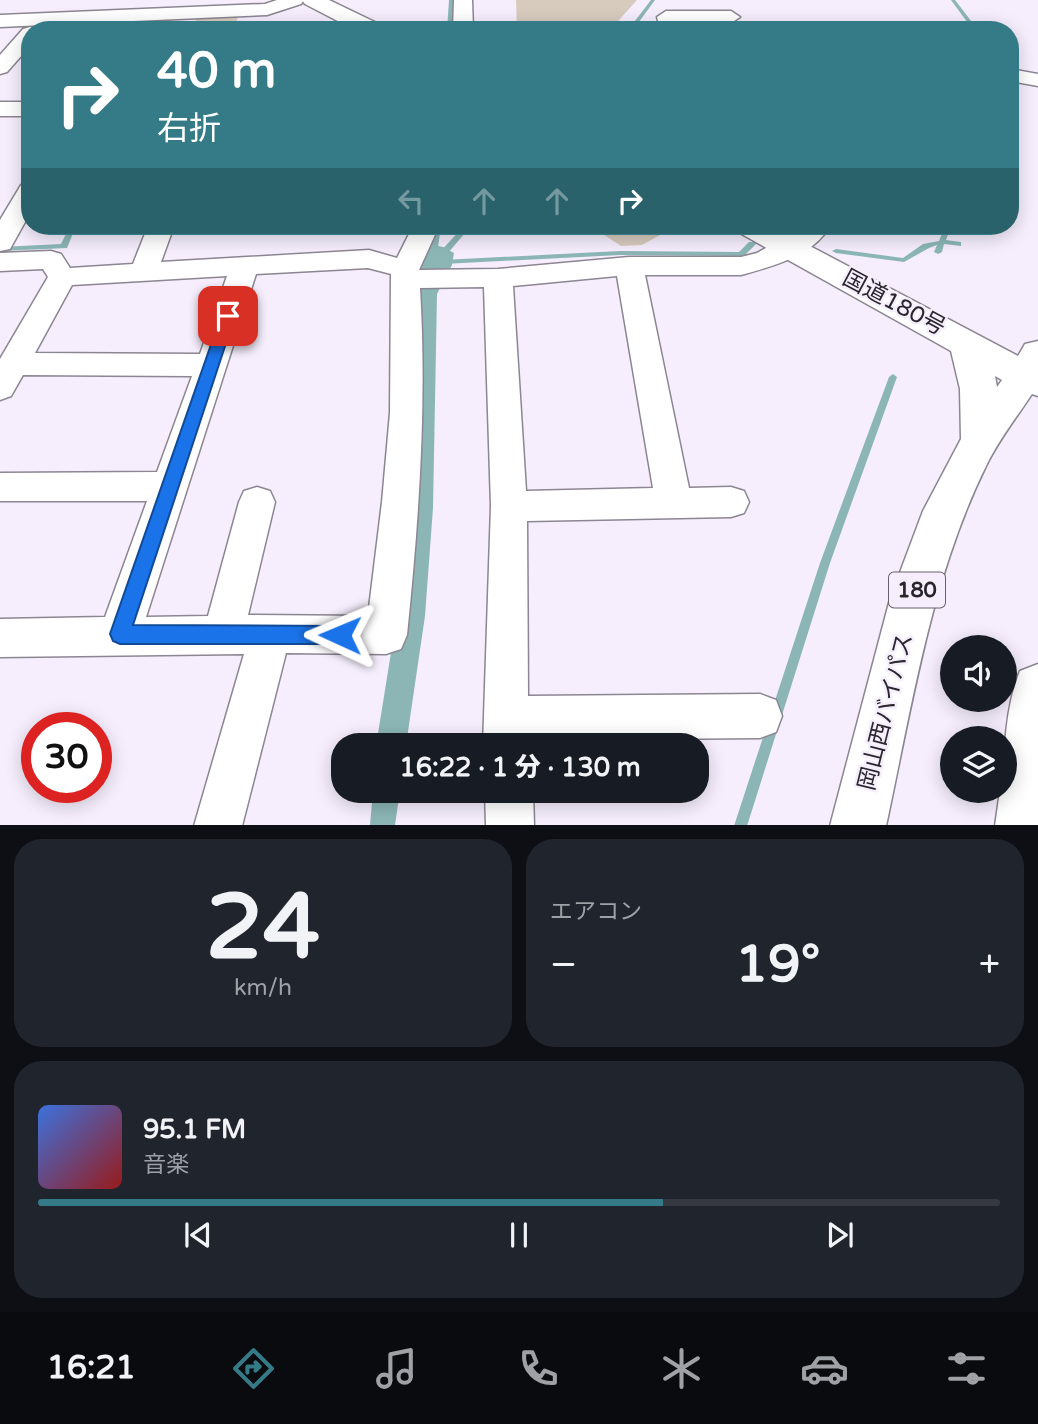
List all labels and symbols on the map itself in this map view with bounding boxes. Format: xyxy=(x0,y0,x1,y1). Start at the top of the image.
street label: 国道180号 xyxy=(838,264,950,342)
pin xyxy=(198,286,258,346)
road number: 180 xyxy=(889,572,945,608)
position arrow xyxy=(303,598,377,672)
street label: 岡山西バイパス xyxy=(853,631,919,793)
speed limit sign: 30 xyxy=(21,712,112,803)

